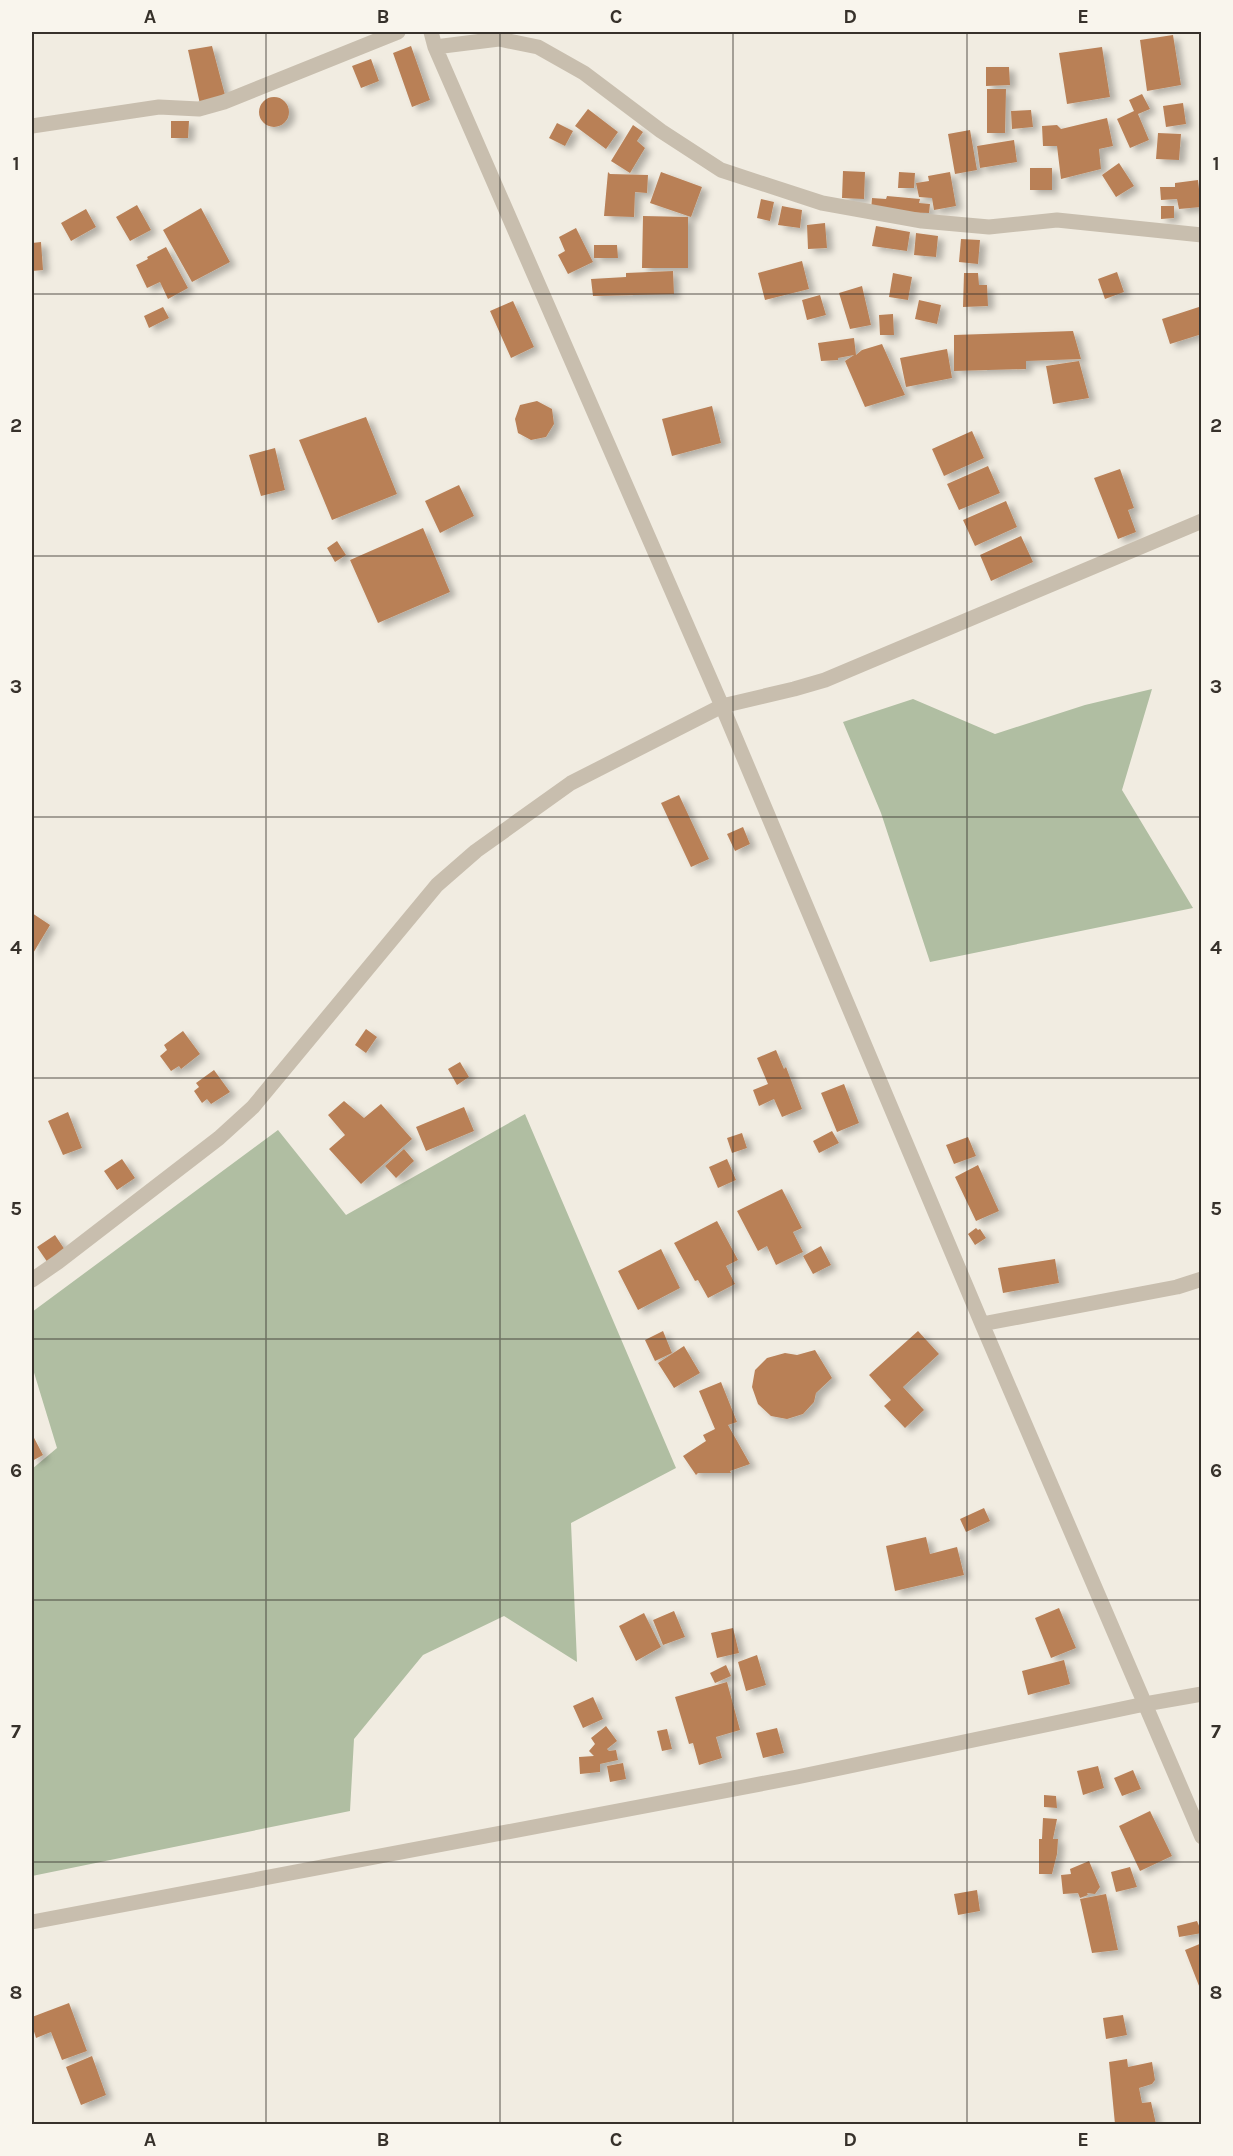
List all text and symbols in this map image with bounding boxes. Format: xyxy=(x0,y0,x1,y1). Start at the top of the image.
text: A xyxy=(144,5,157,28)
text: B xyxy=(377,5,389,28)
text: C xyxy=(610,5,622,28)
text: D xyxy=(843,5,857,28)
text: E xyxy=(1077,5,1089,28)
text: 1 xyxy=(12,152,20,175)
text: 1 xyxy=(1212,152,1220,175)
text: 2 xyxy=(10,414,22,437)
text: 2 xyxy=(1210,414,1222,437)
text: 3 xyxy=(10,675,22,698)
text: 3 xyxy=(1210,675,1222,698)
text: 4 xyxy=(10,936,22,959)
text: 4 xyxy=(1210,936,1222,959)
text: 5 xyxy=(10,1197,22,1220)
text: 5 xyxy=(1210,1197,1222,1220)
text: 6 xyxy=(10,1459,22,1482)
text: 6 xyxy=(1210,1459,1222,1482)
text: 7 xyxy=(11,1720,21,1743)
text: 7 xyxy=(1211,1720,1221,1743)
text: 8 xyxy=(10,1981,22,2004)
text: 8 xyxy=(1210,1981,1222,2004)
text: A xyxy=(144,2128,157,2151)
text: B xyxy=(377,2128,389,2151)
text: C xyxy=(610,2128,622,2151)
text: D xyxy=(843,2128,857,2151)
text: E xyxy=(1077,2128,1089,2151)

